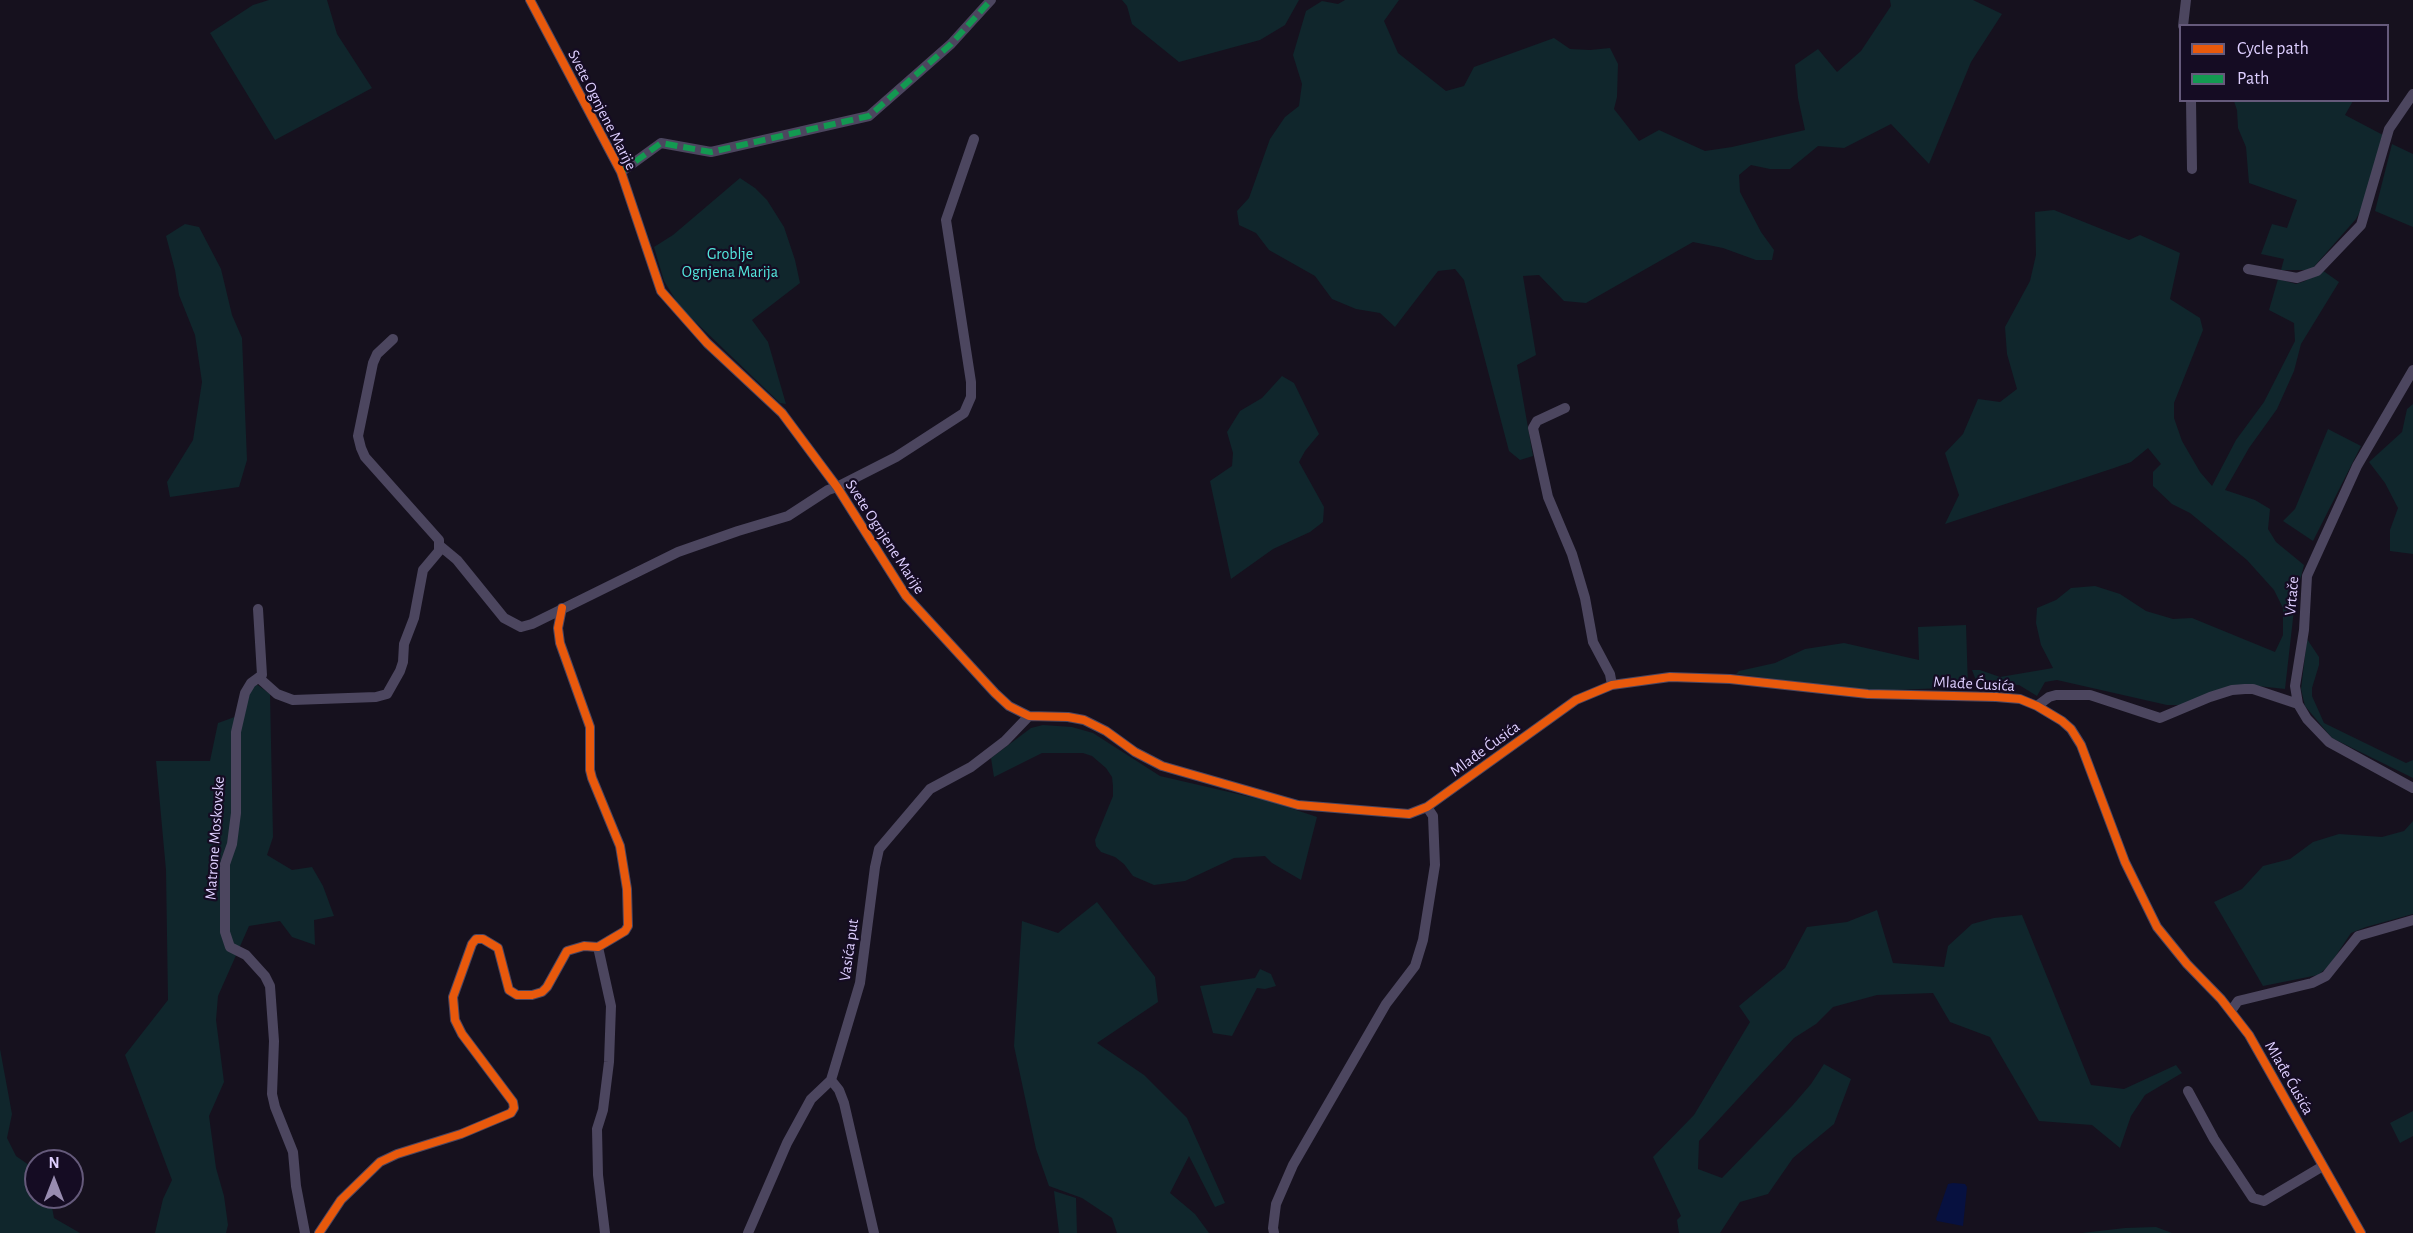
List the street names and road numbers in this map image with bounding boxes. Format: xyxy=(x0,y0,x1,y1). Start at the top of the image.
street label: Svete Ognjene Marije xyxy=(563,47,641,173)
street label: Svete Ognjene Marije xyxy=(841,476,929,598)
street label: Vrtače xyxy=(2281,576,2303,616)
street label: Mlađe Ćusića xyxy=(1933,672,2015,696)
street label: Mlađe Ćusića xyxy=(1446,717,1524,781)
street label: Matrone Moskovske xyxy=(201,776,229,900)
street label: Vasića put xyxy=(835,918,863,982)
street label: Mlađe Ćusića xyxy=(2260,1038,2318,1118)

